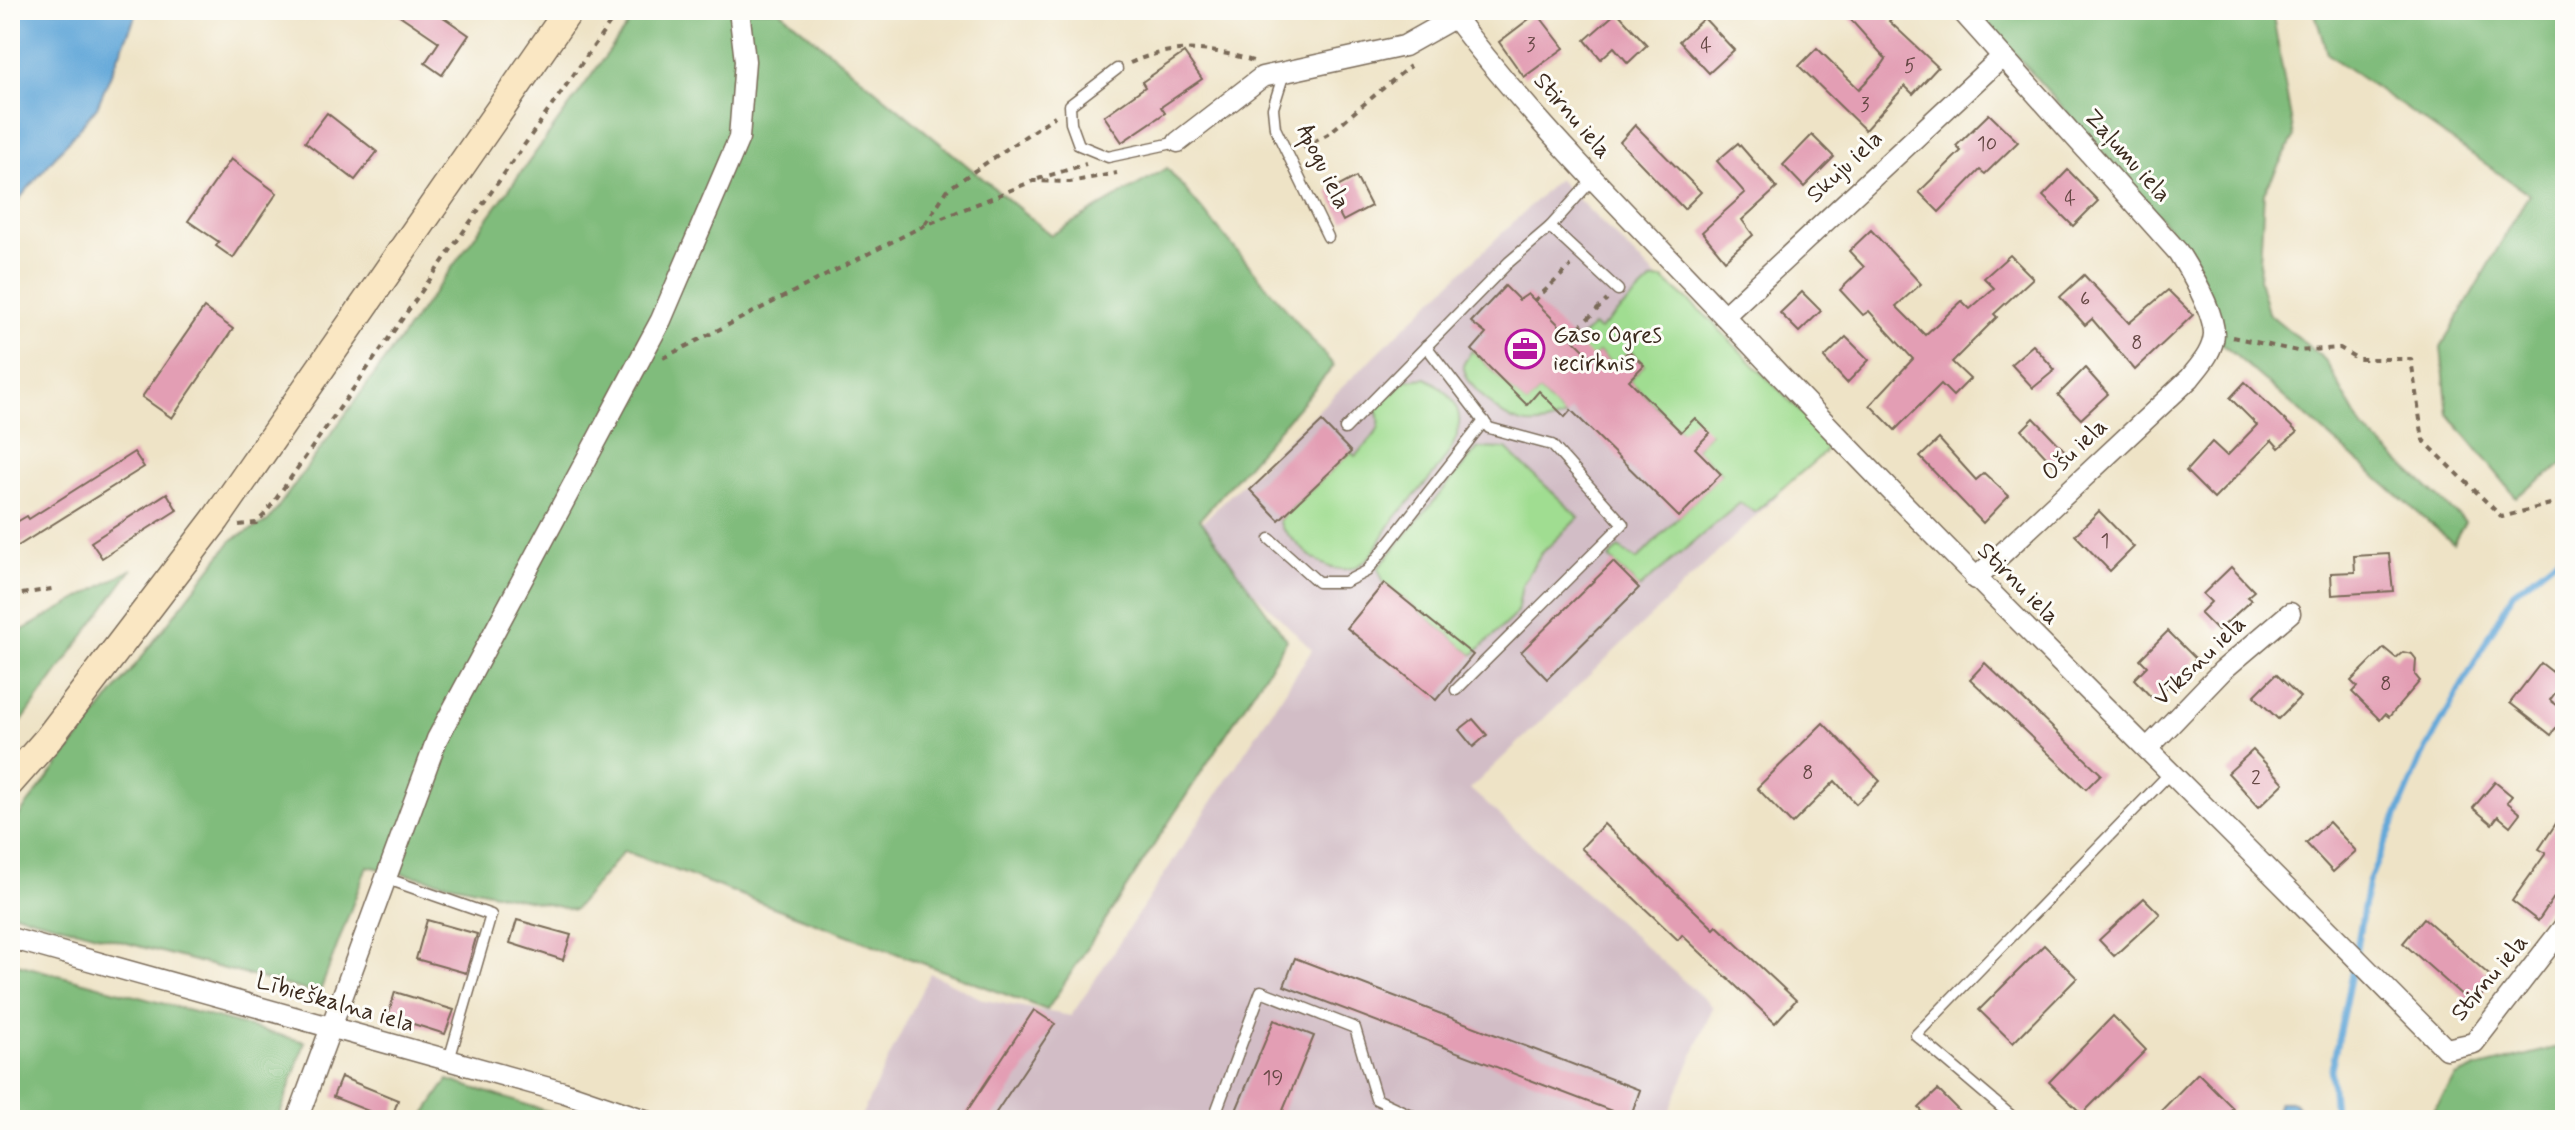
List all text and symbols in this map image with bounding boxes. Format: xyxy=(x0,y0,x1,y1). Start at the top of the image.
house number: 3 xyxy=(1526,32,1536,59)
house number: 4 xyxy=(1700,33,1712,60)
house number: 5 xyxy=(1904,53,1916,80)
street label: Stirnu iela xyxy=(1526,66,1618,166)
house number: 3 xyxy=(1860,92,1870,119)
street label: Zaļumu iela xyxy=(2077,102,2177,210)
street label: Apogu iela xyxy=(1286,119,1357,216)
street label: Skuju iela xyxy=(1800,124,1890,210)
house number: 10 xyxy=(1977,131,1997,158)
house number: 4 xyxy=(2064,186,2076,213)
house number: 6 xyxy=(2080,286,2090,313)
place label: Gaso Ogres iecirknis xyxy=(1553,320,1662,379)
office icon: Gaso Ogres iecirknis xyxy=(1504,328,1546,370)
house number: 8 xyxy=(2131,330,2143,357)
street label: Ošu iela xyxy=(2035,412,2115,488)
house number: 1 xyxy=(2101,528,2109,555)
street label: Stirnu iela xyxy=(1970,536,2066,632)
street label: Vīksnu iela xyxy=(2147,609,2253,713)
house number: 8 xyxy=(2380,671,2392,698)
house number: 8 xyxy=(1802,760,1814,787)
house number: 2 xyxy=(2251,765,2261,792)
street label: Stirnu iela xyxy=(2444,928,2536,1028)
street label: Lībieškalna iela xyxy=(252,966,418,1040)
house number: 19 xyxy=(1263,1065,1283,1092)

